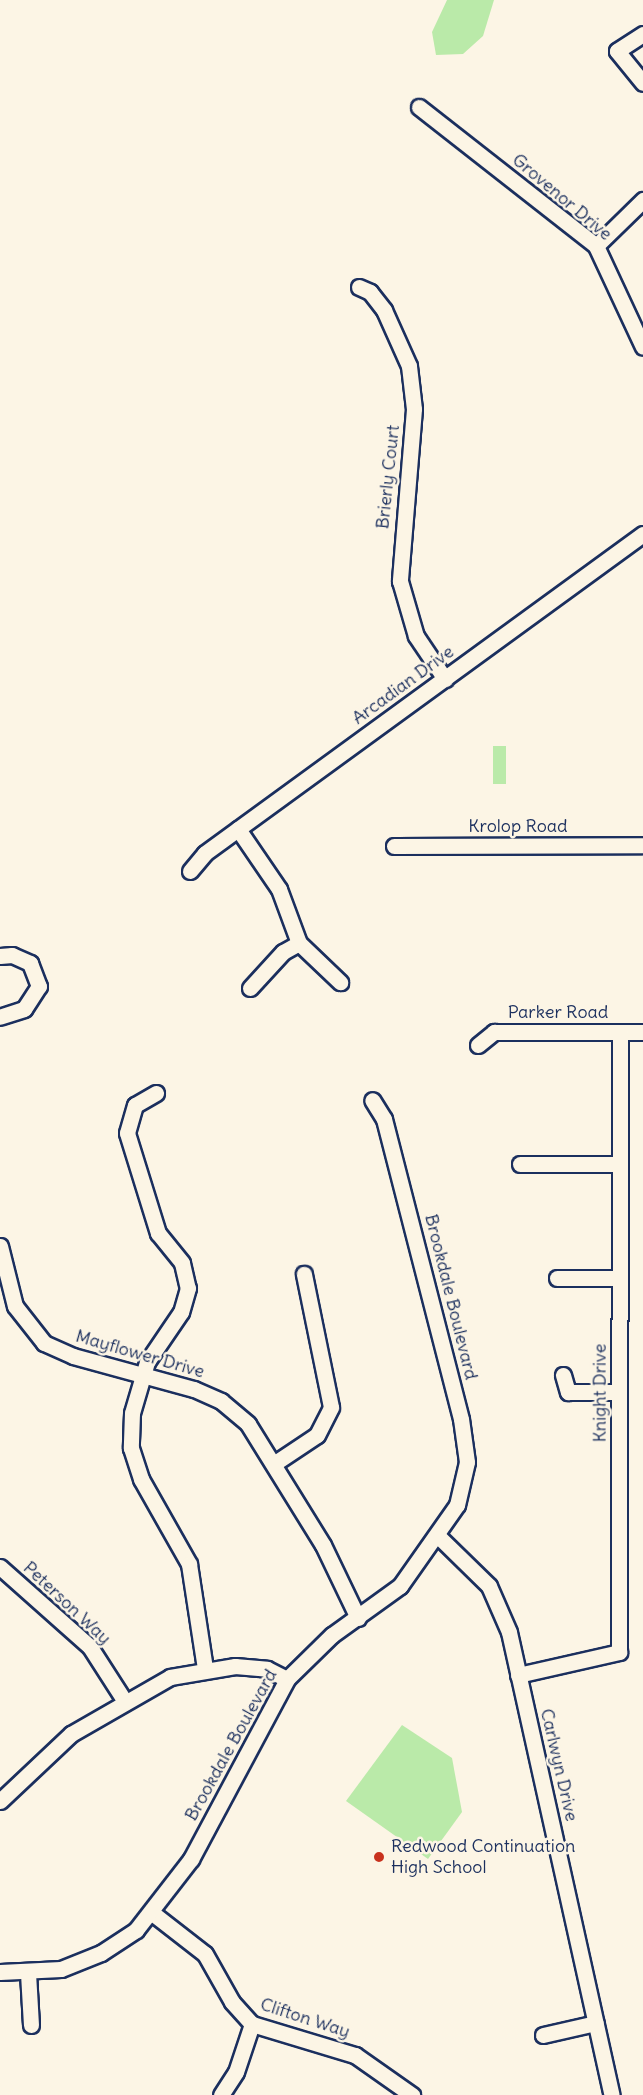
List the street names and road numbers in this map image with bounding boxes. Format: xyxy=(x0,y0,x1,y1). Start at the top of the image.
street label: Grovenor Drive xyxy=(508,149,616,245)
street label: Brierly Court xyxy=(372,424,404,530)
street label: Arcadian Drive xyxy=(348,641,458,729)
street label: Krolop Road xyxy=(468,815,568,837)
street label: Parker Road xyxy=(508,1001,608,1023)
street label: Brookdale Boulevard xyxy=(420,1212,482,1382)
street label: Mayflower Drive xyxy=(73,1325,207,1383)
street label: Knight Drive xyxy=(589,1344,611,1442)
street label: Peterson Way xyxy=(19,1557,115,1649)
street label: Brookdale Boulevard xyxy=(180,1665,282,1825)
street label: Carlwyn Drive xyxy=(536,1707,582,1823)
street label: Clifton Way xyxy=(258,1993,352,2043)

